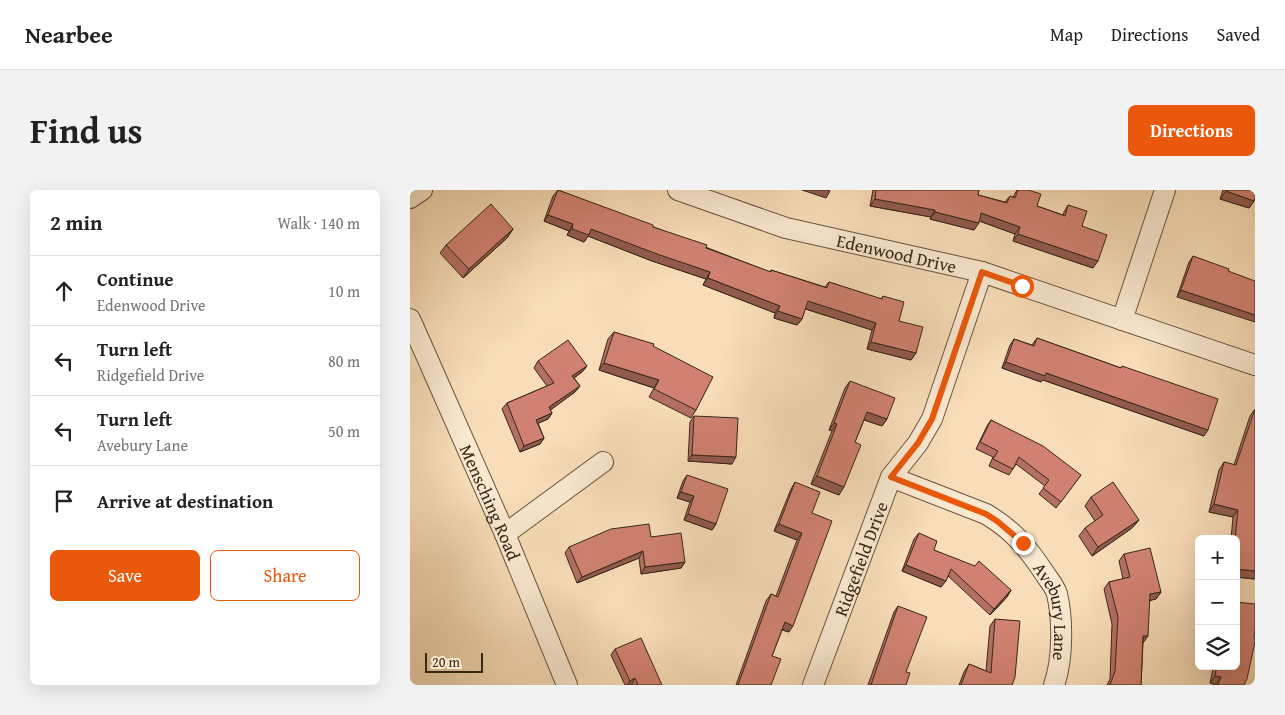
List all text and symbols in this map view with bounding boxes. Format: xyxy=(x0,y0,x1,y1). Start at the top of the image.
text: Nearbee xyxy=(25,17,113,52)
text: Map xyxy=(1050,21,1083,48)
text: Directions xyxy=(1111,21,1188,48)
text: Saved xyxy=(1216,21,1260,48)
text: Find us xyxy=(30,105,143,156)
button: Directions xyxy=(1128,105,1255,156)
text: 2 min xyxy=(50,207,102,238)
text: Walk · 140 m xyxy=(277,211,360,235)
street label: Edenwood Drive xyxy=(834,226,959,279)
text: Continue xyxy=(97,265,174,293)
route start xyxy=(1011,275,1034,298)
icon: ahead xyxy=(50,277,78,305)
text: 10 m xyxy=(328,279,360,303)
text: Edenwood Drive xyxy=(97,293,206,317)
text: Turn left xyxy=(97,335,172,363)
icon: left xyxy=(50,347,78,375)
text: 80 m xyxy=(328,349,360,373)
text: Ridgefield Drive xyxy=(97,363,204,387)
text: Turn left xyxy=(97,405,172,433)
icon: left xyxy=(50,417,78,445)
text: 50 m xyxy=(328,419,360,443)
text: Avebury Lane xyxy=(97,433,188,457)
street label: Mensching Road xyxy=(453,440,528,564)
icon: arrive xyxy=(50,487,78,515)
text: Arrive at destination xyxy=(97,487,273,515)
street label: Ridgefield Drive xyxy=(827,497,894,620)
route end xyxy=(1012,532,1035,555)
map controls xyxy=(1195,535,1240,670)
button: + xyxy=(1195,535,1240,580)
button: Save xyxy=(50,550,200,601)
button: Share xyxy=(210,550,360,601)
street label: Avebury Lane xyxy=(1027,556,1075,662)
button: − xyxy=(1195,580,1240,625)
button: layers xyxy=(1195,625,1240,670)
scale bar xyxy=(425,650,482,673)
text: 20 m xyxy=(432,652,460,672)

